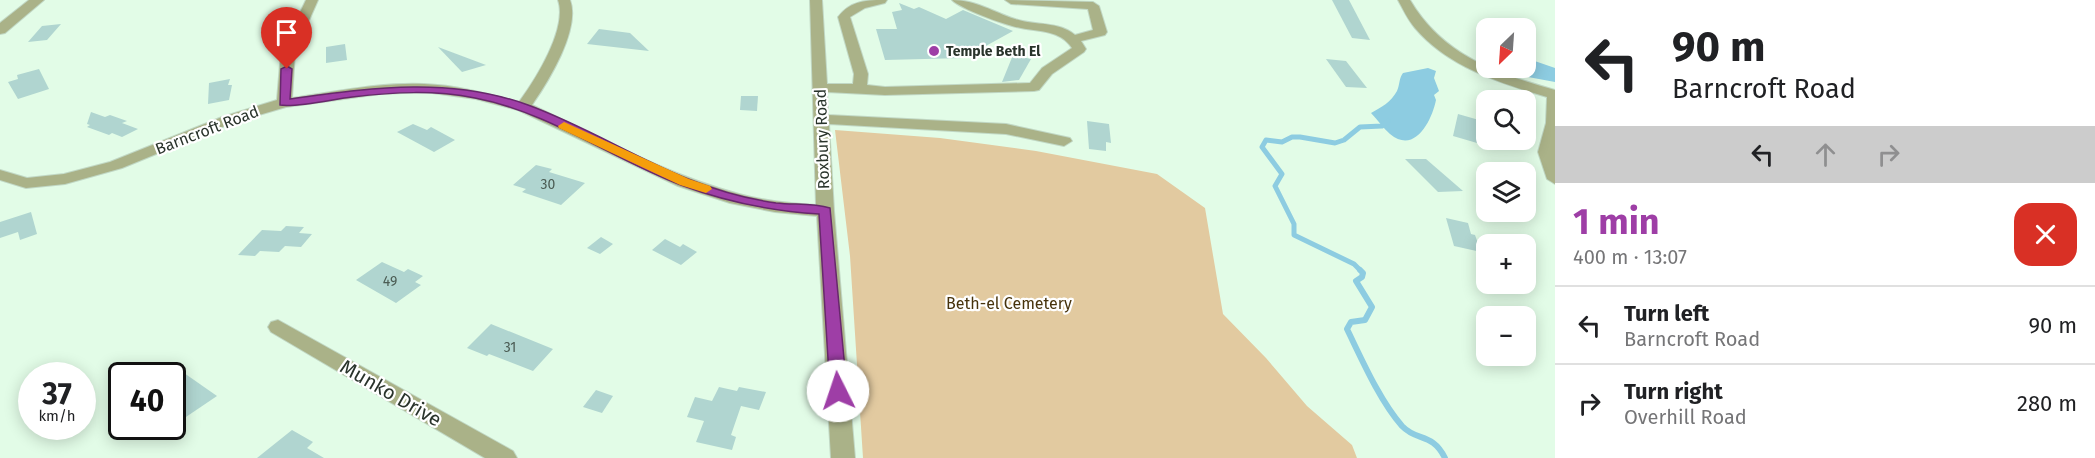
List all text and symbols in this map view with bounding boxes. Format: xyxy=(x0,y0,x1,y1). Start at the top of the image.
pin xyxy=(261,7,312,69)
icon: arrive xyxy=(270,16,303,49)
north arrow xyxy=(1476,18,1536,78)
map controls xyxy=(1476,18,1536,366)
text: 90 m xyxy=(1672,22,1766,72)
icon: left xyxy=(1573,24,1651,102)
place label: Temple Beth El xyxy=(946,43,1041,60)
marker: Temple Beth El xyxy=(927,44,941,58)
text: Barncroft Road xyxy=(1672,73,1856,105)
street label: Roxbury Road xyxy=(811,88,833,190)
button: search xyxy=(1476,90,1536,150)
street label: Barncroft Road xyxy=(153,102,261,158)
icon: left xyxy=(1746,138,1779,171)
icon: ahead xyxy=(1809,138,1842,171)
icon: right xyxy=(1872,138,1905,171)
button: layers xyxy=(1476,162,1536,222)
house number: 30 xyxy=(541,176,556,193)
text: 1 min xyxy=(1573,200,1660,244)
button: close xyxy=(2014,203,2077,266)
button: + xyxy=(1476,234,1536,294)
text: 400 m · 13:07 xyxy=(1573,245,1687,269)
house number: 49 xyxy=(383,273,397,290)
park label: Beth-el Cemetery xyxy=(946,294,1072,313)
text: Turn left xyxy=(1624,300,1709,327)
button: − xyxy=(1476,306,1536,366)
icon: left xyxy=(1573,309,1606,342)
text: 90 m xyxy=(2028,312,2077,339)
text: Barncroft Road xyxy=(1624,327,1760,351)
house number: 31 xyxy=(504,339,516,356)
street label: Munko Drive xyxy=(336,354,446,432)
position arrow xyxy=(806,359,870,423)
speed limit sign: 40 xyxy=(108,362,186,440)
text: 37 xyxy=(42,376,72,412)
text: Turn right xyxy=(1624,378,1723,405)
icon: right xyxy=(1573,387,1606,420)
text: 280 m xyxy=(2017,390,2077,417)
text: Overhill Road xyxy=(1624,405,1747,429)
text: km/h xyxy=(38,407,76,425)

